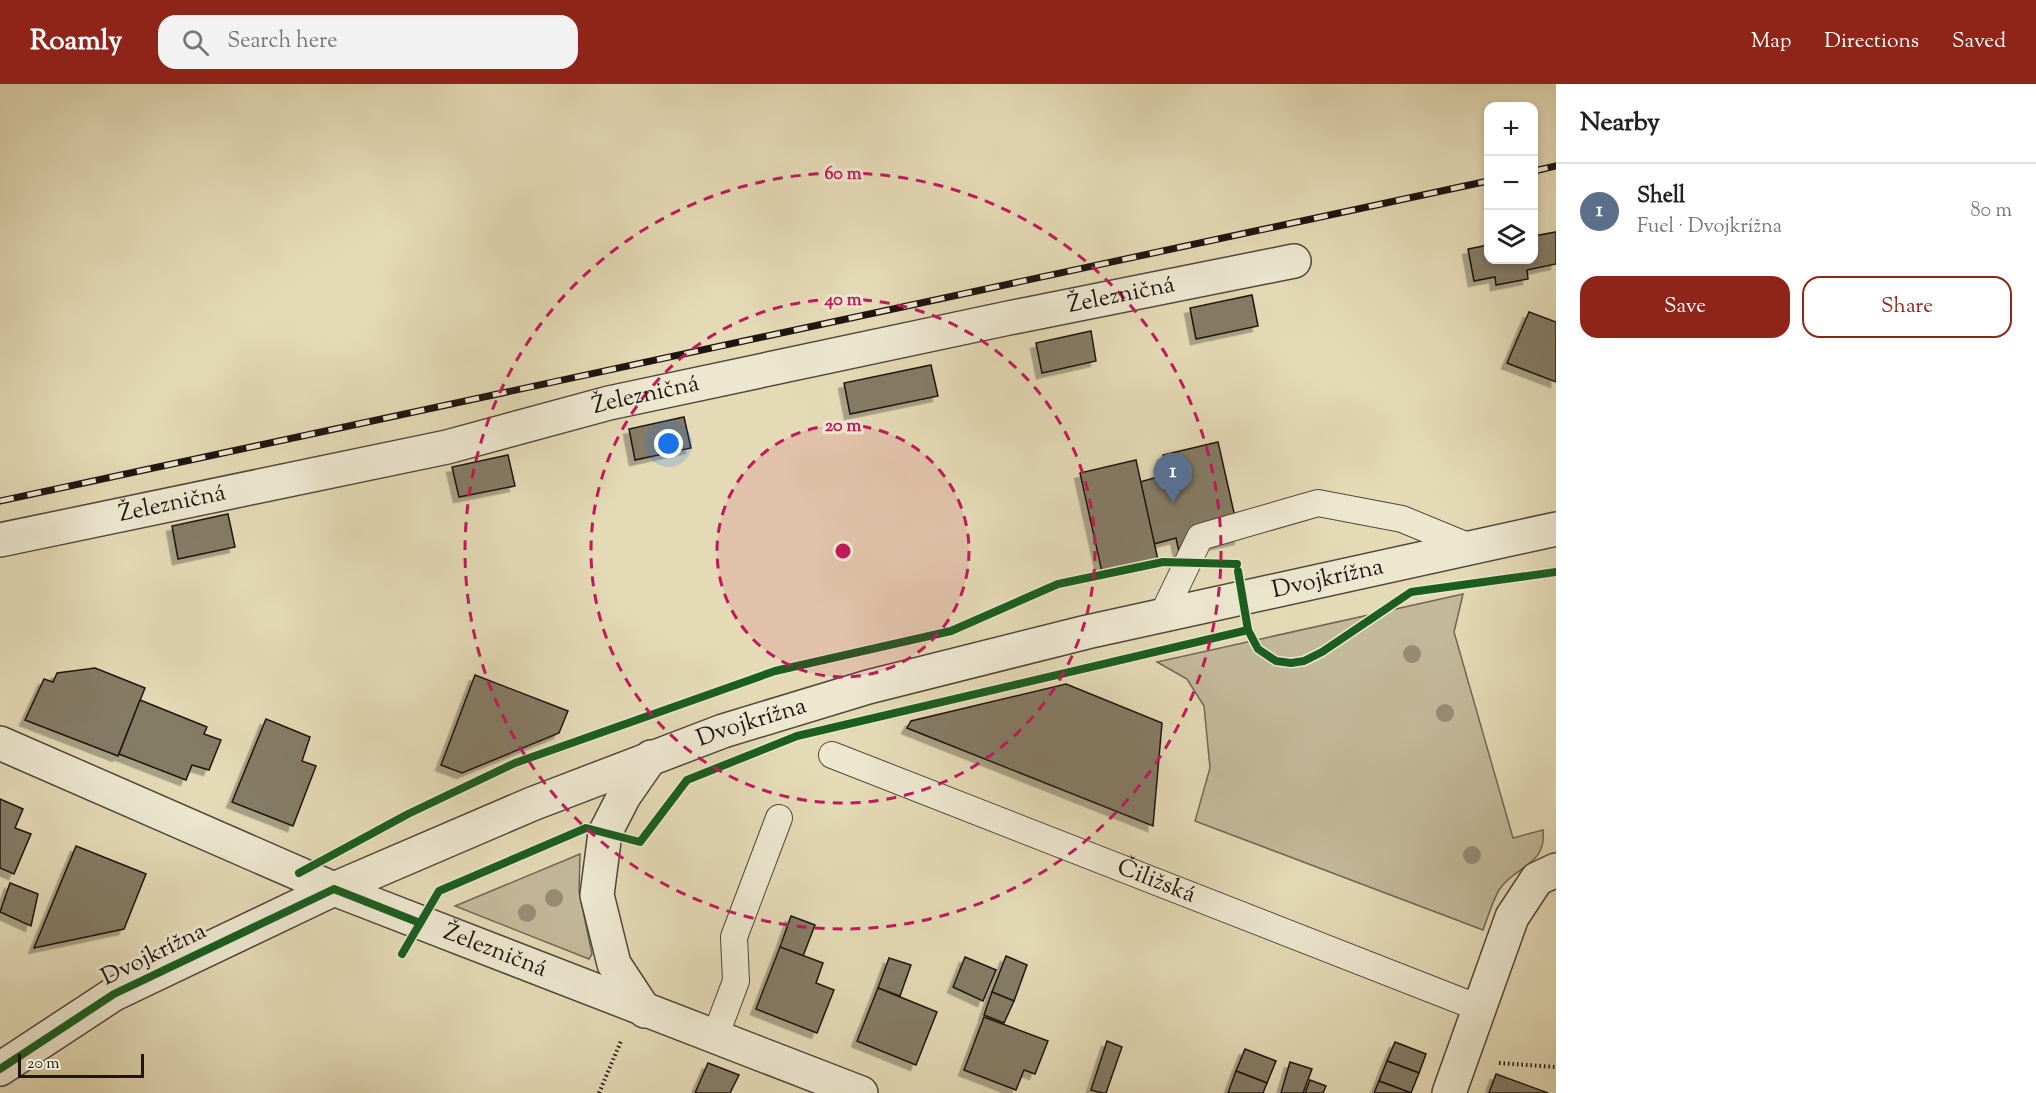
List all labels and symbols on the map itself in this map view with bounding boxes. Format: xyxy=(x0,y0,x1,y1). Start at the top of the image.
text: 60 m xyxy=(824,162,862,188)
street label: Železničná xyxy=(1065,268,1178,323)
text: 40 m xyxy=(823,288,862,314)
street label: Železničná xyxy=(589,367,702,424)
text: 20 m xyxy=(825,414,861,440)
your location xyxy=(654,429,683,458)
pin: 1 xyxy=(1154,454,1192,503)
street label: Železničná xyxy=(116,476,229,532)
centre of rings xyxy=(833,541,853,561)
street label: Dvojkrížna xyxy=(1269,550,1387,608)
street label: Dvojkrížna xyxy=(692,690,811,756)
street label: Čiližská xyxy=(1112,851,1201,913)
street label: Dvojkrížna xyxy=(96,915,212,995)
street label: Železničná xyxy=(438,916,552,987)
scale bar xyxy=(18,1051,144,1078)

